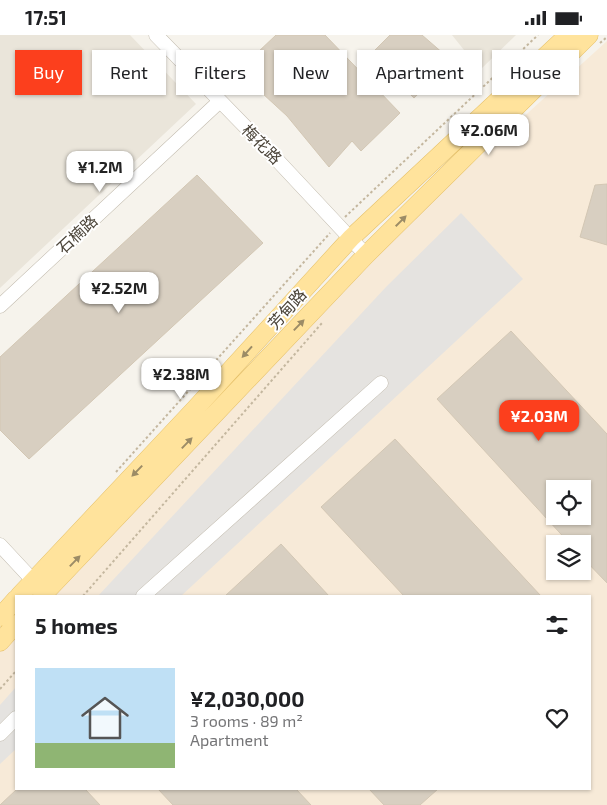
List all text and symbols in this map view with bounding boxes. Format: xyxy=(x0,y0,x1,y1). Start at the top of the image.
text: 17:51 xyxy=(25,6,67,29)
chip: Buy xyxy=(15,50,82,95)
chip: Rent xyxy=(92,50,166,95)
chip: Filters xyxy=(176,50,264,95)
chip: New xyxy=(274,50,347,95)
chip: Apartment xyxy=(357,50,482,95)
chip: House xyxy=(492,50,579,95)
pin: ¥2.06M xyxy=(448,113,530,156)
street label: 梅花路 xyxy=(239,120,286,167)
text: ¥2.06M xyxy=(460,120,518,139)
pin: ¥1.2M xyxy=(65,151,135,193)
text: ¥1.2M xyxy=(77,157,123,176)
street label: 石楠路 xyxy=(53,210,101,257)
one-way arrow xyxy=(395,215,407,227)
pin: ¥2.52M xyxy=(78,271,160,314)
text: ¥2.52M xyxy=(91,278,147,297)
street label: 芳甸路 xyxy=(264,284,310,333)
one-way arrow xyxy=(293,320,305,332)
one-way arrow xyxy=(242,345,253,358)
pin: ¥2.38M xyxy=(140,357,222,400)
text: ¥2.38M xyxy=(152,364,210,383)
pin: ¥2.03M xyxy=(498,399,580,442)
text: ¥2.03M xyxy=(510,406,568,425)
one-way arrow xyxy=(181,437,193,449)
one-way arrow xyxy=(131,464,143,476)
map controls xyxy=(546,480,591,580)
button: locate xyxy=(546,480,591,525)
button: layers xyxy=(546,535,591,580)
one-way arrow xyxy=(69,555,81,567)
icon: filters xyxy=(543,611,571,639)
text: 5 homes xyxy=(35,613,118,638)
text: ¥2,030,000 xyxy=(190,686,304,711)
icon: home xyxy=(75,688,135,748)
icon: heart xyxy=(543,704,571,732)
text: 3 rooms · 89 m² xyxy=(190,711,303,730)
text: Apartment xyxy=(190,730,269,749)

